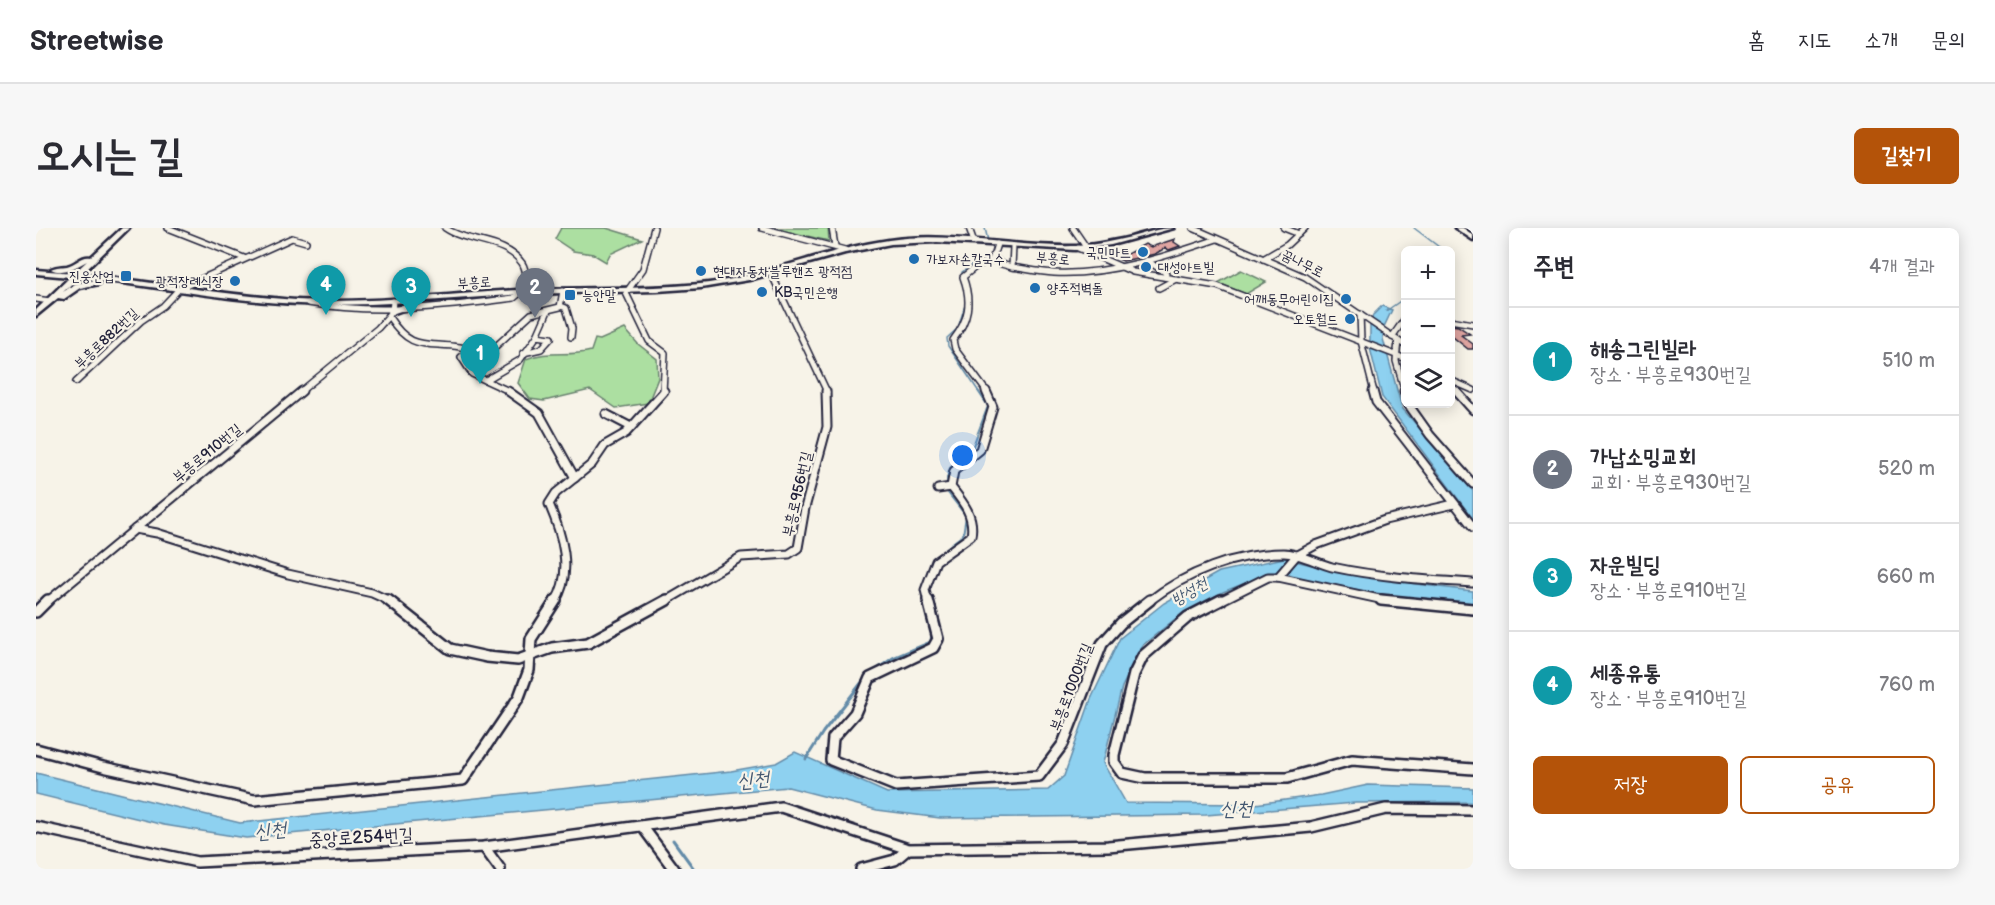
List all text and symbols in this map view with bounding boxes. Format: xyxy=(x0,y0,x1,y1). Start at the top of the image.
text: Streetwise xyxy=(30,25,163,58)
text: 홈 xyxy=(1748,28,1765,53)
text: 지도 xyxy=(1798,28,1831,53)
text: 소개 xyxy=(1864,28,1898,53)
text: 문의 xyxy=(1931,28,1965,53)
button: 길찾기 xyxy=(1854,128,1959,184)
text: 오시는 길 xyxy=(36,131,183,182)
place label: 국민마트 xyxy=(1086,244,1131,261)
marker: 국민마트 xyxy=(1136,245,1150,259)
street label: 꿈나무로 xyxy=(1279,246,1327,281)
map controls xyxy=(1401,246,1455,408)
button: + xyxy=(1401,246,1455,300)
street label: 부흥로 xyxy=(1035,249,1071,268)
place label: 가보자손칼국수 xyxy=(926,251,1005,268)
marker: 가보자손칼국수 xyxy=(907,252,921,266)
text: 주변 xyxy=(1533,252,1575,283)
text: 4개 결과 xyxy=(1869,255,1935,279)
place label: 대성아트빌 xyxy=(1158,259,1215,276)
marker: 대성아트빌 xyxy=(1139,260,1153,274)
place label: 현대자동차블루핸즈 광적점 xyxy=(713,263,852,280)
marker: 현대자동차블루핸즈 광적점 xyxy=(694,264,708,278)
pin: 4 xyxy=(306,266,346,315)
place label: 진웅산업 xyxy=(69,268,114,285)
pin: 3 xyxy=(392,268,430,317)
pin: 2 xyxy=(516,268,554,318)
marker: 진웅산업 xyxy=(119,269,133,283)
place label: 광적장례식장 xyxy=(155,273,224,290)
street label: 부흥로 xyxy=(457,273,491,292)
marker: 광적장례식장 xyxy=(228,274,242,288)
place label: 양주적벽돌 xyxy=(1047,280,1103,297)
marker: 양주적벽돌 xyxy=(1028,281,1042,295)
place label: KB국민은행 xyxy=(774,284,838,301)
marker: KB국민은행 xyxy=(755,285,769,299)
place label: 능안말 xyxy=(582,287,617,304)
marker: 능안말 xyxy=(563,288,577,302)
place label: 어깨동무어린이집 xyxy=(1244,291,1334,308)
marker: 어깨동무어린이집 xyxy=(1339,292,1353,306)
button: − xyxy=(1401,300,1455,354)
street label: 부흥로882번길 xyxy=(71,304,142,372)
place label: 오토월드 xyxy=(1293,311,1338,328)
marker: 오토월드 xyxy=(1343,312,1357,326)
pin: 1 xyxy=(460,334,500,384)
text: 해송그린빌라 xyxy=(1590,336,1696,363)
text: 1 xyxy=(1548,349,1557,373)
text: 510 m xyxy=(1882,349,1935,373)
button: layers xyxy=(1401,354,1455,408)
text: 장소 · 부흥로930번길 xyxy=(1590,363,1751,387)
street label: 부흥로910번길 xyxy=(169,420,246,487)
your location xyxy=(948,441,977,470)
text: 가납소밍교회 xyxy=(1590,444,1696,471)
street label: 부흥로956번길 xyxy=(778,450,817,539)
text: 2 xyxy=(1547,457,1558,481)
text: 520 m xyxy=(1878,457,1935,481)
text: 교회 · 부흥로930번길 xyxy=(1590,471,1751,495)
text: 자운빌딩 xyxy=(1590,552,1661,579)
text: 3 xyxy=(1547,565,1558,589)
text: 660 m xyxy=(1877,565,1935,589)
water label: 방성천 xyxy=(1168,573,1213,610)
text: 장소 · 부흥로910번길 xyxy=(1590,579,1747,603)
street label: 부흥로1000번길 xyxy=(1046,641,1097,734)
text: 세종유통 xyxy=(1590,660,1661,687)
text: 4 xyxy=(1547,673,1558,697)
text: 760 m xyxy=(1879,673,1935,697)
text: 장소 · 부흥로910번길 xyxy=(1590,687,1747,711)
button: 저장 xyxy=(1533,756,1728,814)
button: 공유 xyxy=(1740,756,1935,814)
water label: 신천 xyxy=(736,766,772,793)
water label: 신천 xyxy=(1220,797,1254,821)
water label: 신천 xyxy=(253,817,289,845)
street label: 중앙로254번길 xyxy=(308,824,414,851)

